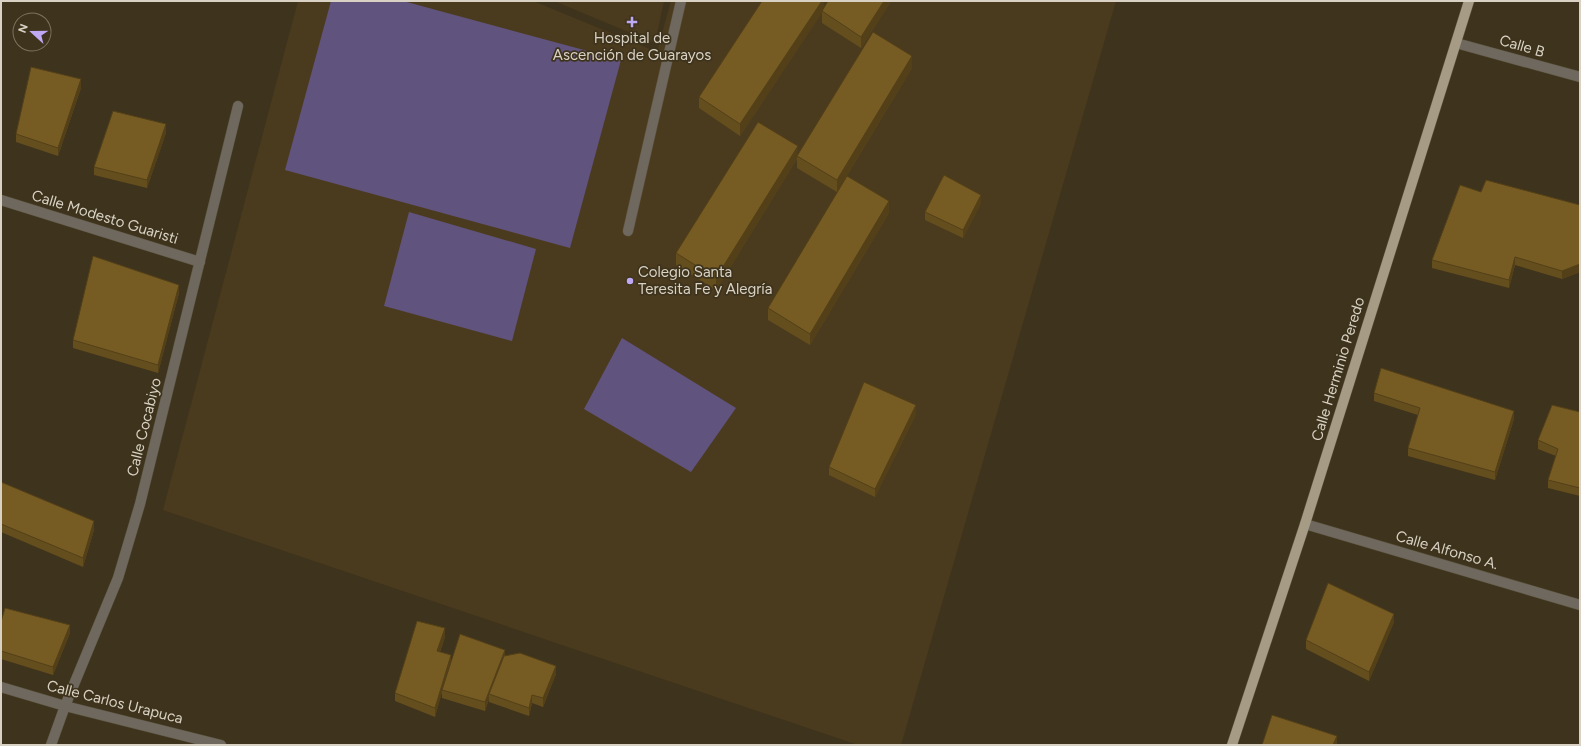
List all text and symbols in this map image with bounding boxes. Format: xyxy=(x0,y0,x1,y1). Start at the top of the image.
north arrow xyxy=(12,12,52,52)
marker: Hospital de Ascención de Guarayos xyxy=(626,16,638,28)
text: N xyxy=(16,22,31,35)
place label: Hospital de Ascención de Guarayos xyxy=(553,29,711,64)
street label: Calle B xyxy=(1497,31,1547,61)
street label: Calle Modesto Guaristi xyxy=(29,186,181,248)
place label: Colegio Santa Teresita Fe y Alegría xyxy=(638,263,772,298)
marker: Colegio Santa Teresita Fe y Alegría xyxy=(625,276,635,286)
street label: Calle Herminio Peredo xyxy=(1308,295,1369,443)
street label: Calle Cocabiyo xyxy=(123,376,165,478)
street label: Calle Alfonso A. xyxy=(1394,527,1500,573)
street label: Calle Carlos Urapuca xyxy=(45,676,185,728)

